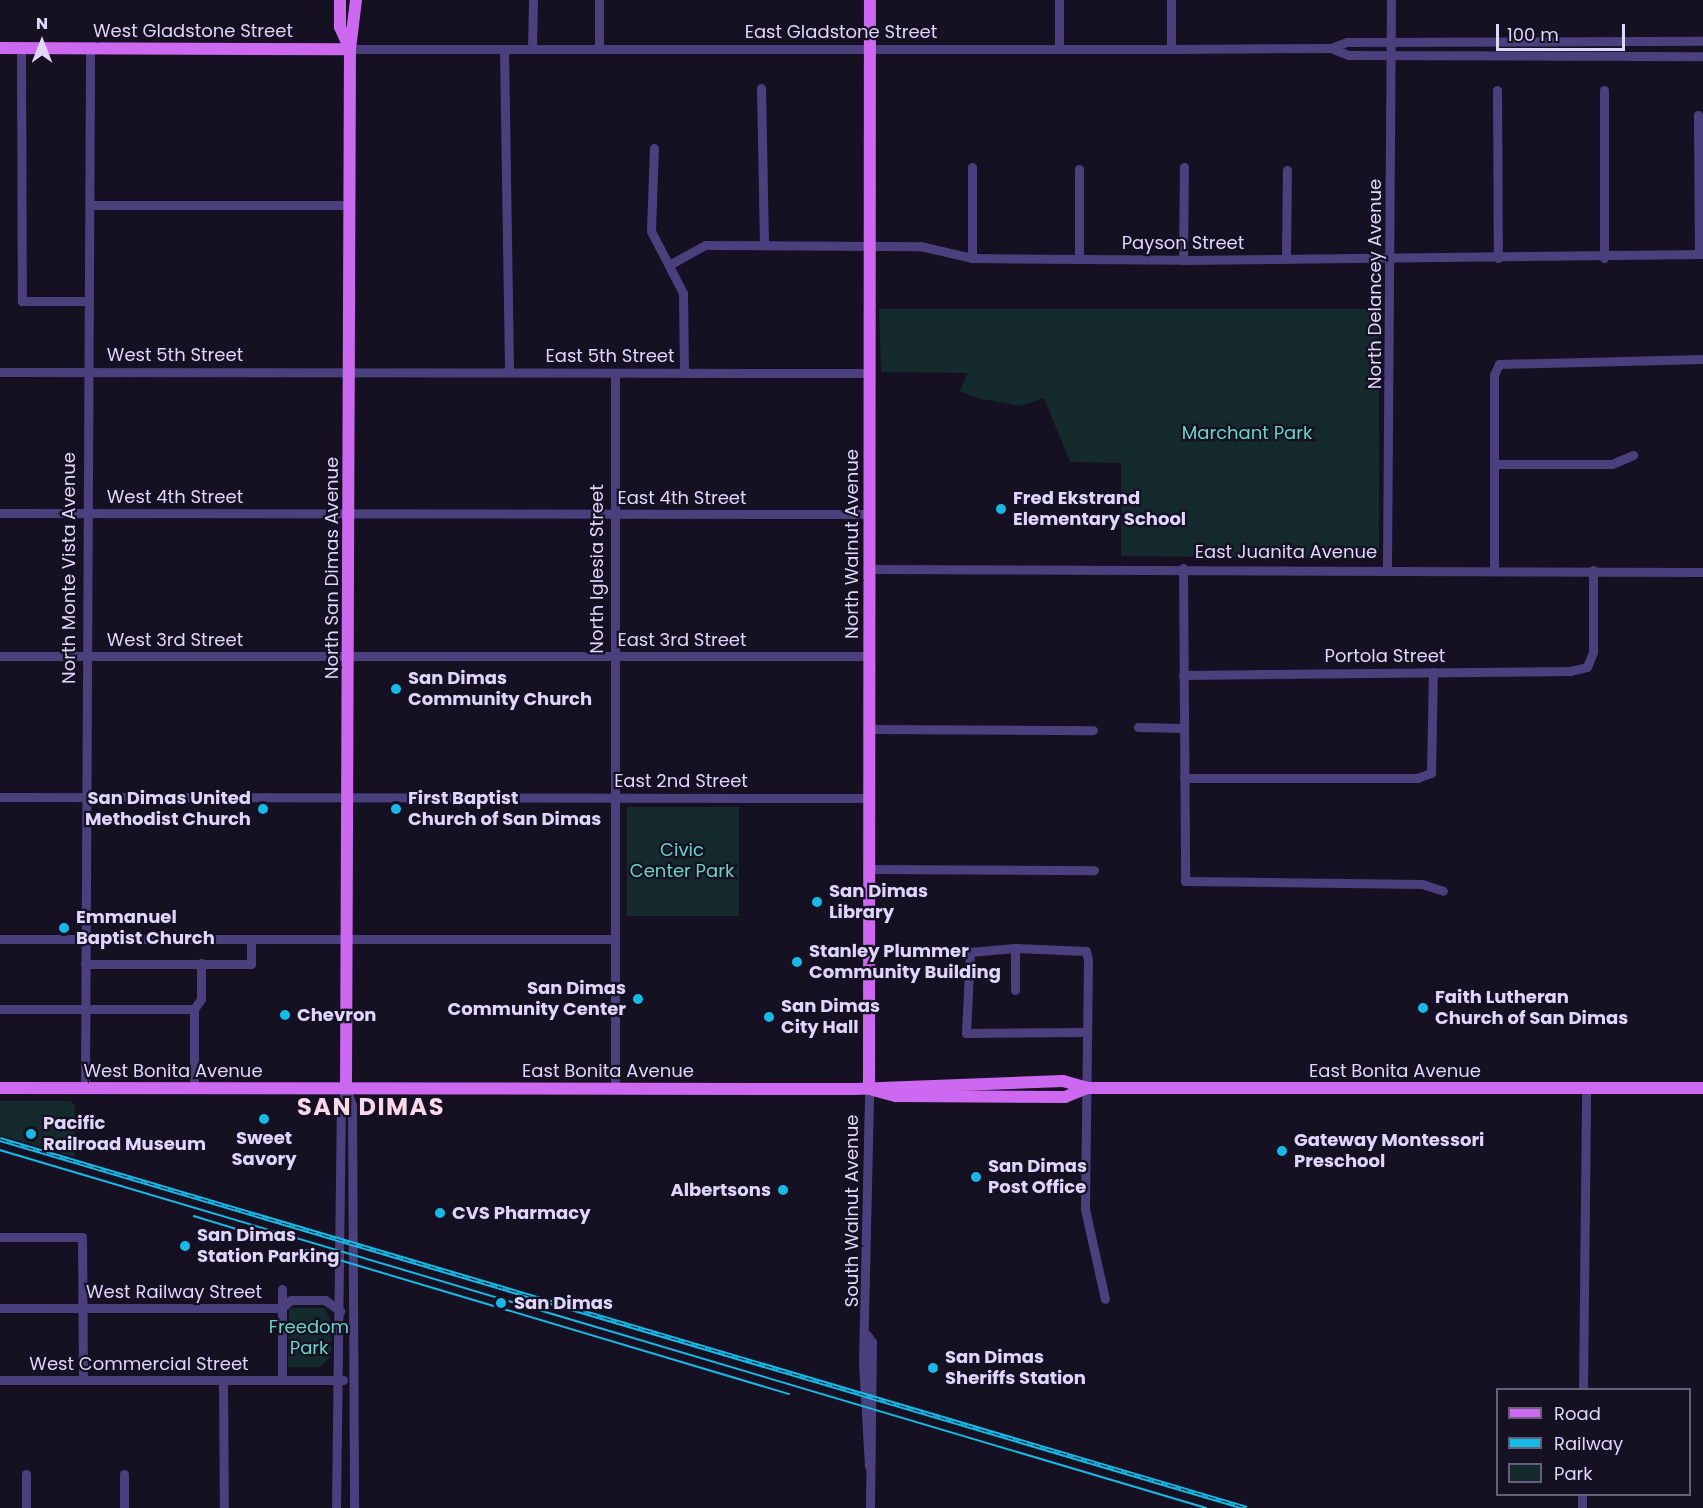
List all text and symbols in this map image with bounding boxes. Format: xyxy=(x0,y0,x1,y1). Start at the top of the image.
north arrow xyxy=(12,12,72,72)
text: N xyxy=(36,12,48,35)
scale bar xyxy=(1499,12,1628,50)
street label: West Gladstone Street xyxy=(93,20,293,42)
street label: East Gladstone Street xyxy=(745,21,937,43)
text: 100 m xyxy=(1507,22,1559,47)
street label: North Delancey Avenue xyxy=(1364,179,1386,389)
street label: Payson Street xyxy=(1122,232,1244,254)
street label: West 5th Street xyxy=(107,344,243,366)
street label: East 5th Street xyxy=(545,345,675,367)
park label: Marchant Park xyxy=(1182,422,1312,444)
street label: North Walnut Avenue xyxy=(841,449,863,639)
street label: North Monte Vista Avenue xyxy=(58,452,80,684)
street label: North San Dimas Avenue xyxy=(321,457,343,679)
street label: North Iglesia Street xyxy=(586,484,608,654)
street label: West 4th Street xyxy=(107,486,243,508)
street label: East 4th Street xyxy=(617,487,747,509)
place label: Fred Ekstrand Elementary School xyxy=(1013,488,1186,530)
marker: Fred Ekstrand Elementary School xyxy=(994,502,1008,516)
street label: East Juanita Avenue xyxy=(1195,541,1377,563)
street label: West 3rd Street xyxy=(107,629,243,651)
street label: East 3rd Street xyxy=(617,629,747,651)
street label: Portola Street xyxy=(1325,645,1445,667)
place label: San Dimas Community Church xyxy=(408,668,592,710)
marker: San Dimas Community Church xyxy=(389,682,403,696)
street label: East 2nd Street xyxy=(614,770,748,792)
place label: San Dimas United Methodist Church xyxy=(85,788,251,830)
place label: First Baptist Church of San Dimas xyxy=(408,788,601,830)
marker: San Dimas United Methodist Church xyxy=(256,802,270,816)
marker: First Baptist Church of San Dimas xyxy=(389,802,403,816)
park label: Civic Center Park xyxy=(630,840,734,882)
place label: San Dimas Library xyxy=(829,881,928,924)
marker: San Dimas Library xyxy=(810,895,824,909)
place label: Emmanuel Baptist Church xyxy=(76,907,215,950)
marker: Emmanuel Baptist Church xyxy=(57,921,71,935)
place label: Stanley Plummer Community Building xyxy=(809,941,1001,984)
marker: Stanley Plummer Community Building xyxy=(790,955,804,969)
place label: San Dimas Community Center xyxy=(448,978,626,1020)
place label: Faith Lutheran Church of San Dimas xyxy=(1435,987,1628,1030)
marker: San Dimas Community Center xyxy=(631,992,645,1006)
place label: San Dimas City Hall xyxy=(781,996,880,1038)
marker: Faith Lutheran Church of San Dimas xyxy=(1416,1001,1430,1015)
place label: Chevron xyxy=(297,1004,377,1026)
marker: Chevron xyxy=(278,1008,292,1022)
marker: San Dimas City Hall xyxy=(762,1010,776,1024)
street label: West Bonita Avenue xyxy=(83,1060,263,1082)
street label: East Bonita Avenue xyxy=(522,1060,694,1082)
street label: East Bonita Avenue xyxy=(1309,1060,1481,1082)
district label: SAN DIMAS xyxy=(297,1093,445,1121)
marker: Sweet Savory xyxy=(257,1112,271,1126)
place label: Pacific Railroad Museum xyxy=(43,1113,206,1156)
street label: South Walnut Avenue xyxy=(841,1115,863,1307)
marker: Pacific Railroad Museum xyxy=(24,1127,38,1141)
place label: Sweet Savory xyxy=(231,1128,297,1170)
place label: Gateway Montessori Preschool xyxy=(1294,1130,1484,1172)
marker: Gateway Montessori Preschool xyxy=(1275,1144,1289,1158)
place label: San Dimas Post Office xyxy=(988,1156,1087,1198)
marker: San Dimas Post Office xyxy=(969,1170,983,1184)
place label: Albertsons xyxy=(670,1179,771,1201)
marker: Albertsons xyxy=(776,1183,790,1197)
place label: CVS Pharmacy xyxy=(452,1202,591,1224)
marker: CVS Pharmacy xyxy=(433,1206,447,1220)
place label: San Dimas Station Parking xyxy=(197,1225,340,1268)
marker: San Dimas Station Parking xyxy=(178,1239,192,1253)
street label: West Railway Street xyxy=(86,1281,262,1303)
place label: San Dimas xyxy=(514,1292,613,1314)
marker: San Dimas xyxy=(492,1294,510,1312)
park label: Freedom Park xyxy=(269,1317,349,1360)
place label: San Dimas Sheriffs Station xyxy=(945,1347,1086,1390)
street label: West Commercial Street xyxy=(29,1353,249,1375)
marker: San Dimas Sheriffs Station xyxy=(926,1361,940,1375)
legend xyxy=(1496,1388,1691,1496)
text: Road xyxy=(1554,1401,1601,1426)
text: Railway xyxy=(1554,1431,1623,1456)
text: Park xyxy=(1554,1461,1593,1486)

